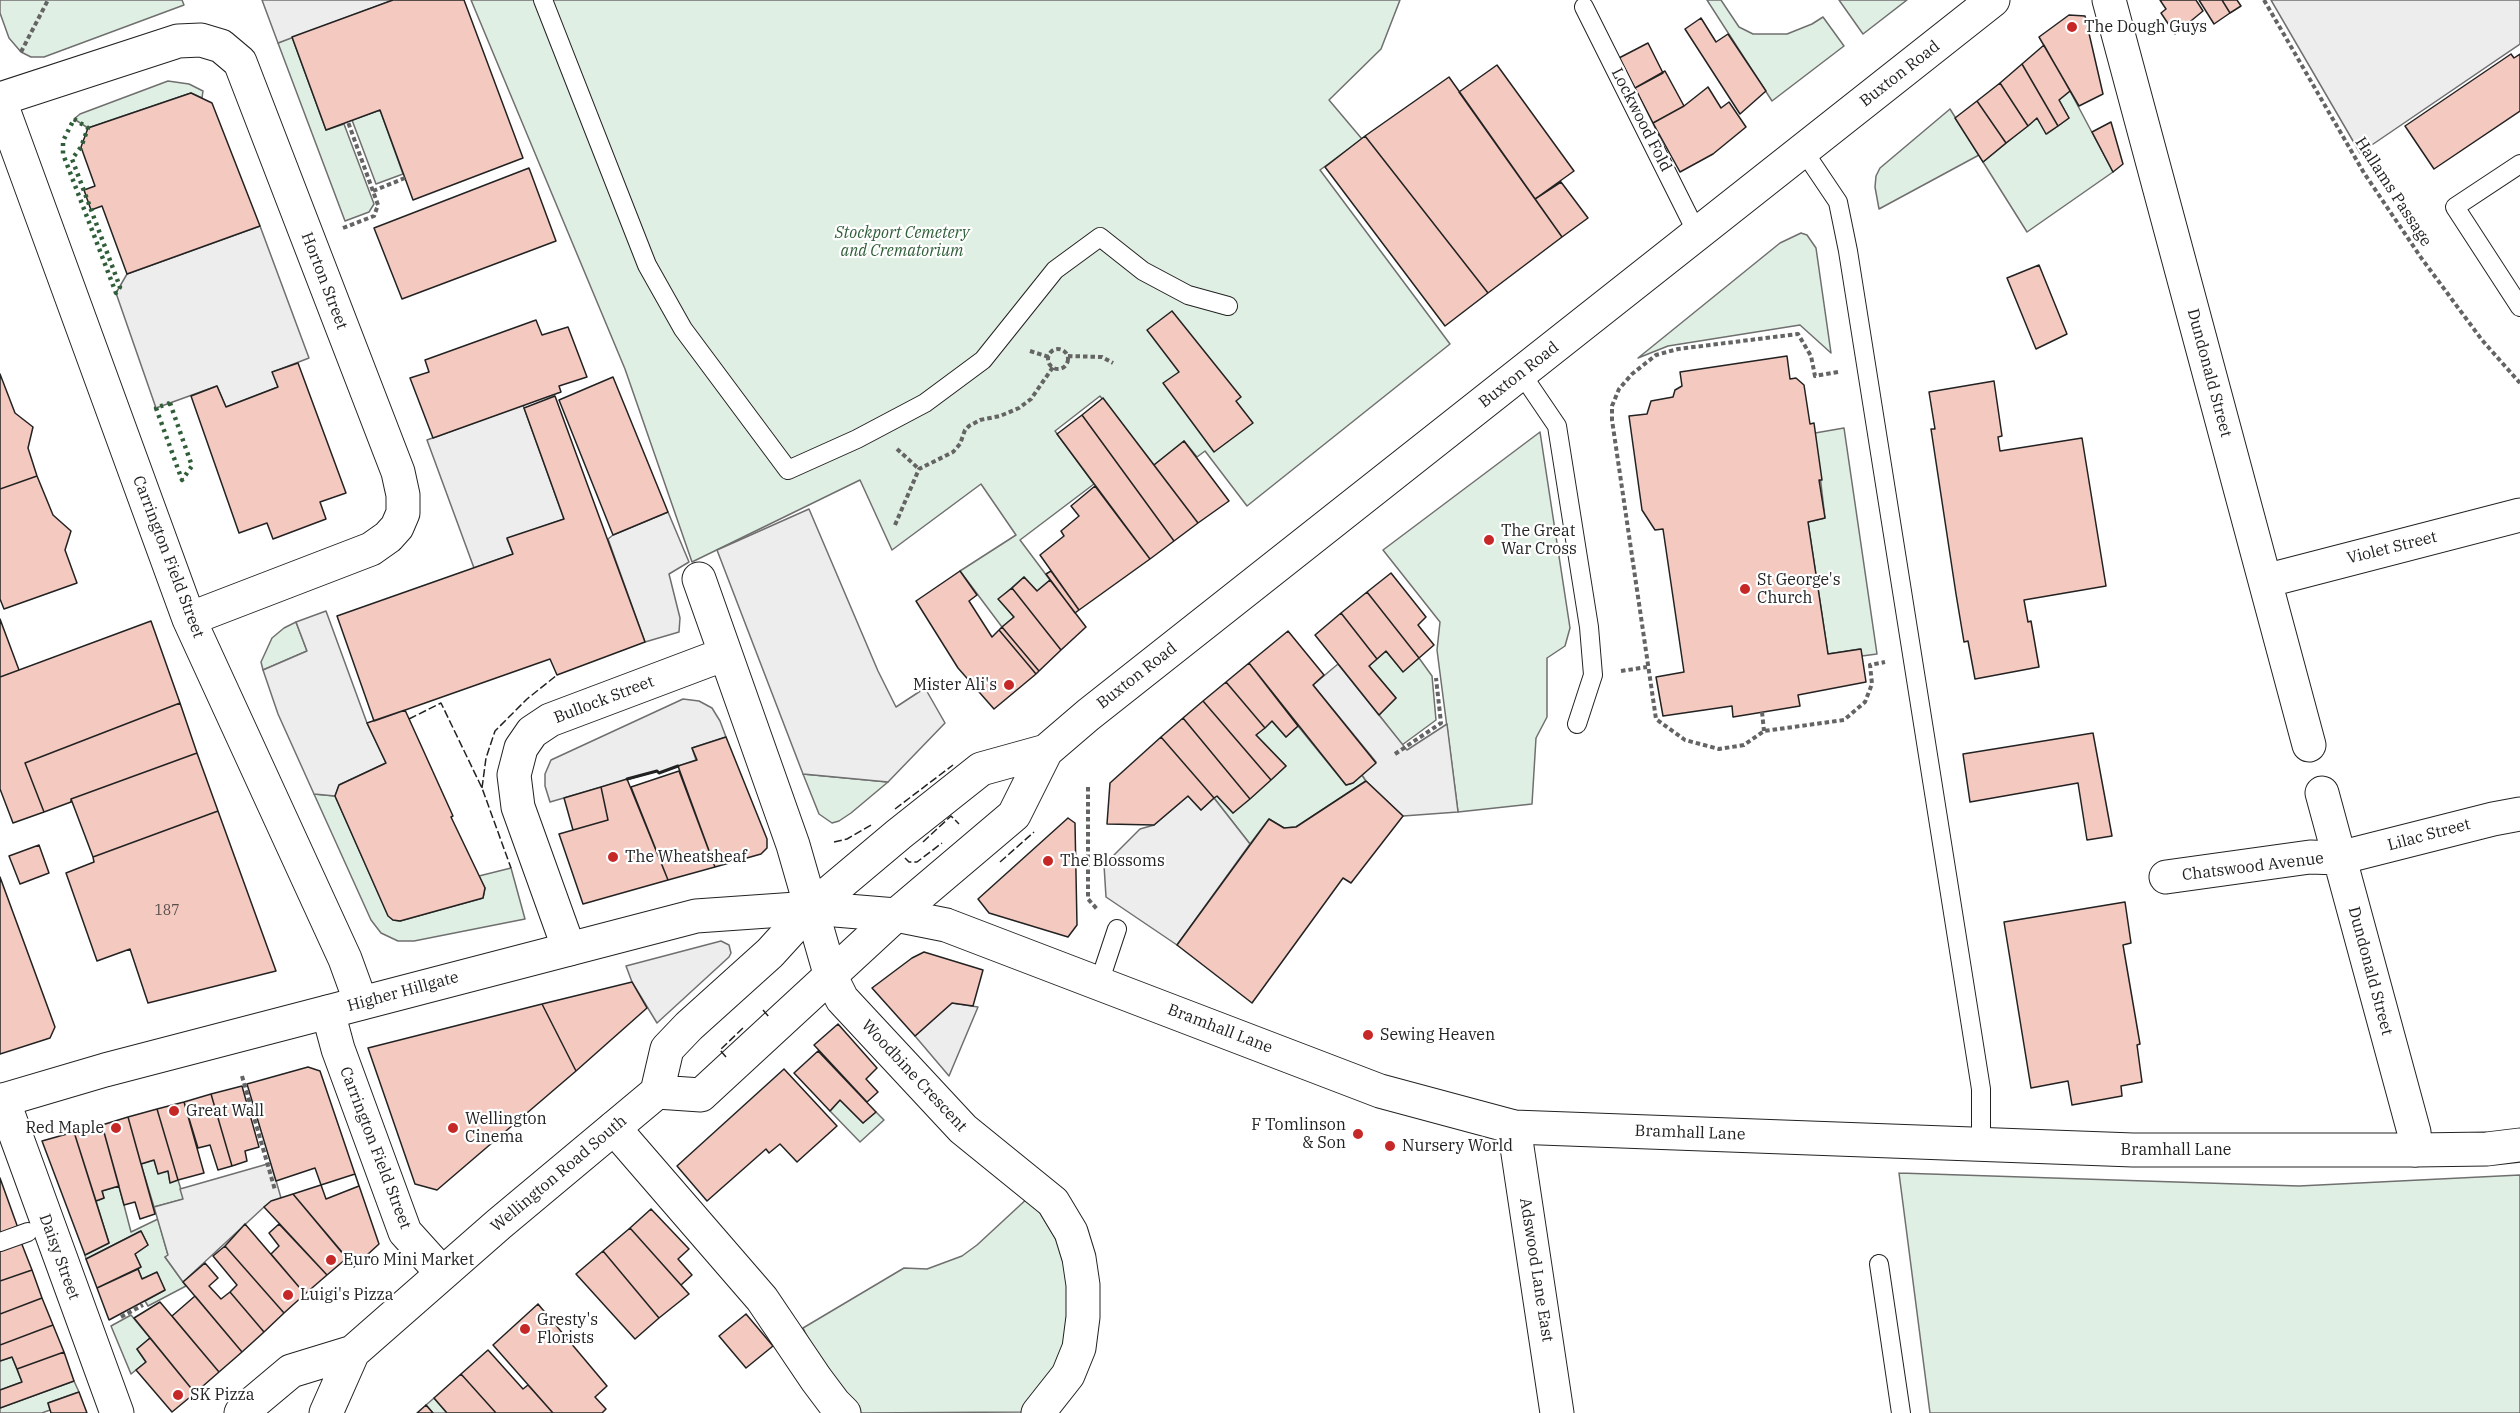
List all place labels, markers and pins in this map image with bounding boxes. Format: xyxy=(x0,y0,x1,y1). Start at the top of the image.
place label: The Dough Guys xyxy=(2084,17,2207,37)
marker: The Dough Guys xyxy=(2065,20,2079,34)
place label: The Great War Cross xyxy=(1501,521,1577,559)
marker: The Great War Cross xyxy=(1482,533,1496,547)
place label: St George's Church xyxy=(1757,570,1841,608)
marker: St George's Church xyxy=(1738,582,1752,596)
place label: Mister Ali's xyxy=(913,675,997,695)
marker: Mister Ali's xyxy=(1002,678,1016,692)
place label: The Wheatsheaf xyxy=(625,847,747,867)
marker: The Wheatsheaf xyxy=(606,850,620,864)
place label: The Blossoms xyxy=(1060,851,1165,871)
marker: The Blossoms xyxy=(1041,854,1055,868)
place label: Sewing Heaven xyxy=(1380,1025,1495,1045)
marker: Sewing Heaven xyxy=(1361,1028,1375,1042)
place label: Great Wall xyxy=(186,1101,264,1121)
marker: Great Wall xyxy=(167,1104,181,1118)
place label: Wellington Cinema xyxy=(465,1109,547,1147)
place label: F Tomlinson & Son xyxy=(1251,1115,1346,1153)
place label: Red Maple xyxy=(25,1118,104,1138)
marker: Red Maple xyxy=(109,1121,123,1135)
marker: Wellington Cinema xyxy=(446,1121,460,1135)
marker: F Tomlinson & Son xyxy=(1351,1127,1365,1141)
place label: Nursery World xyxy=(1402,1136,1513,1156)
marker: Nursery World xyxy=(1383,1139,1397,1153)
place label: Euro Mini Market xyxy=(343,1250,474,1270)
marker: Euro Mini Market xyxy=(324,1253,338,1267)
place label: Luigi's Pizza xyxy=(300,1285,393,1305)
marker: Luigi's Pizza xyxy=(281,1288,295,1302)
place label: Gresty's Florists xyxy=(537,1310,598,1348)
marker: Gresty's Florists xyxy=(518,1322,532,1336)
place label: SK Pizza xyxy=(190,1385,254,1405)
marker: SK Pizza xyxy=(171,1388,185,1402)

